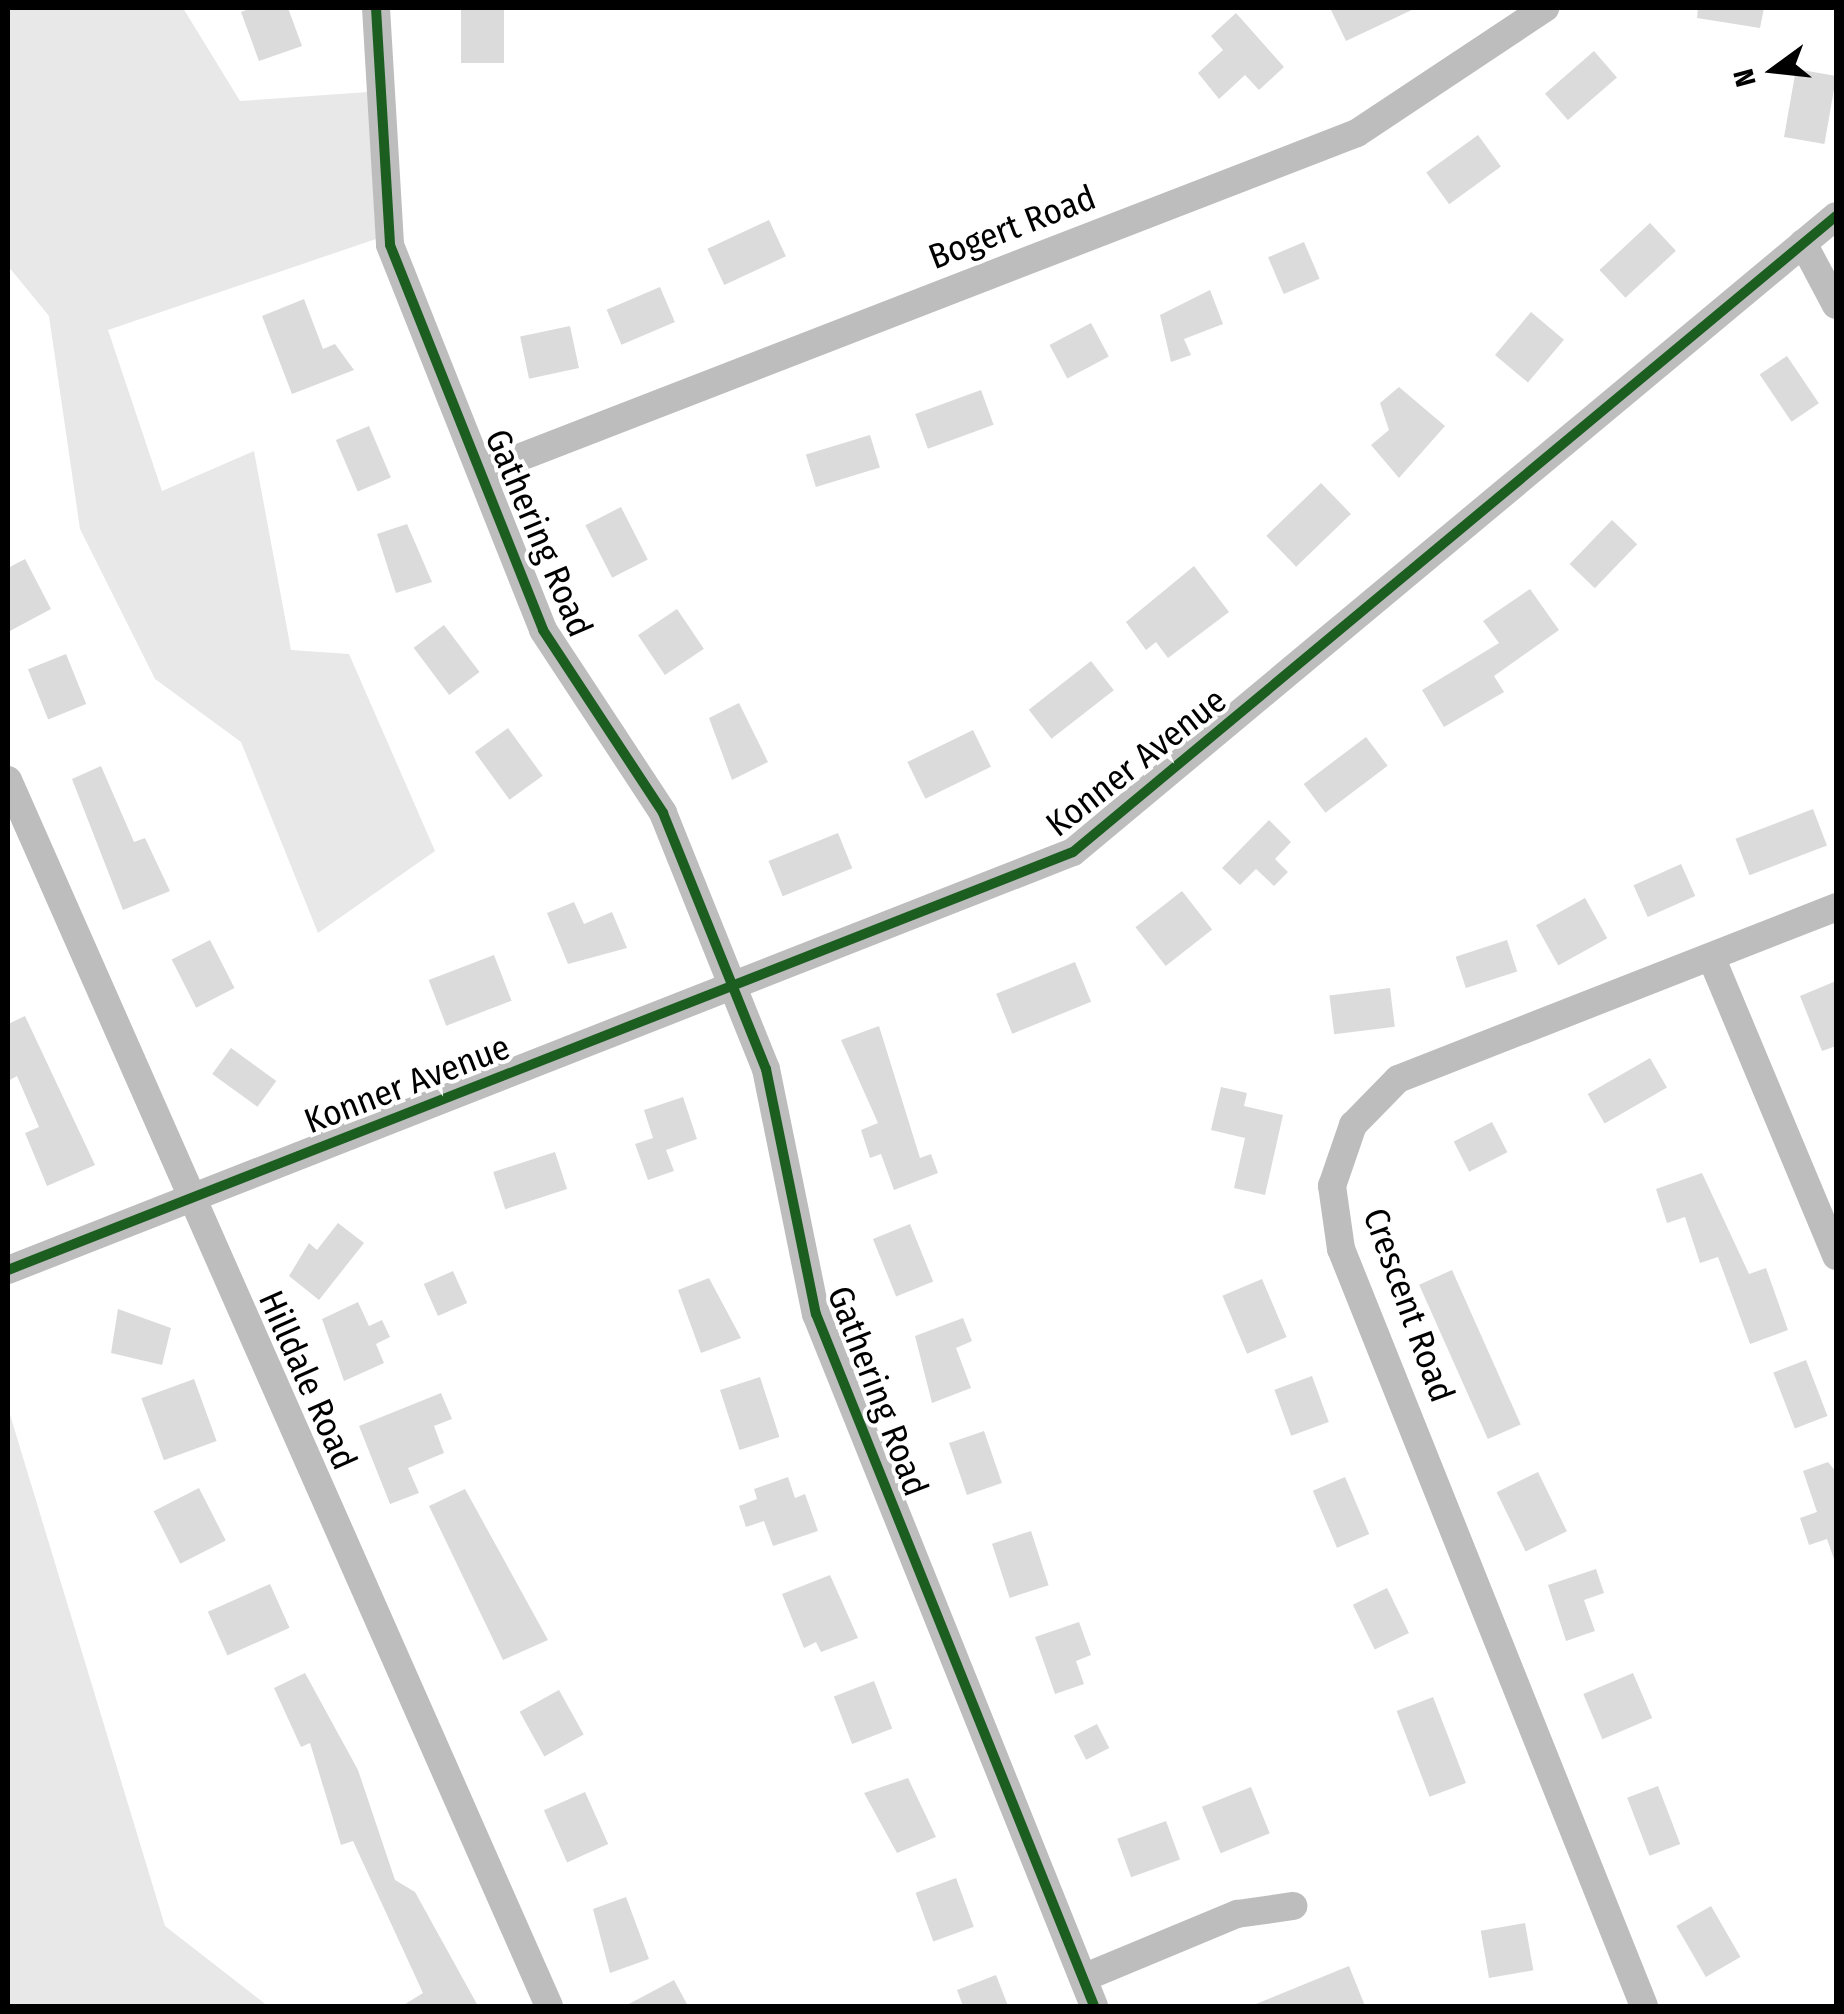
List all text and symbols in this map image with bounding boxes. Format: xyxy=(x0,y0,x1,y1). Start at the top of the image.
north arrow xyxy=(1724,20,1824,120)
text: N xyxy=(1726,66,1763,90)
street label: Bogert Road xyxy=(923,176,1101,278)
street label: Gathering Road xyxy=(476,423,602,643)
street label: Konner Avenue xyxy=(1038,679,1234,845)
street label: Konner Avenue xyxy=(299,1026,515,1142)
street label: Crescent Road xyxy=(1355,1202,1463,1408)
street label: Gathering Road xyxy=(819,1280,937,1502)
street label: Hilldale Road xyxy=(250,1284,366,1476)

